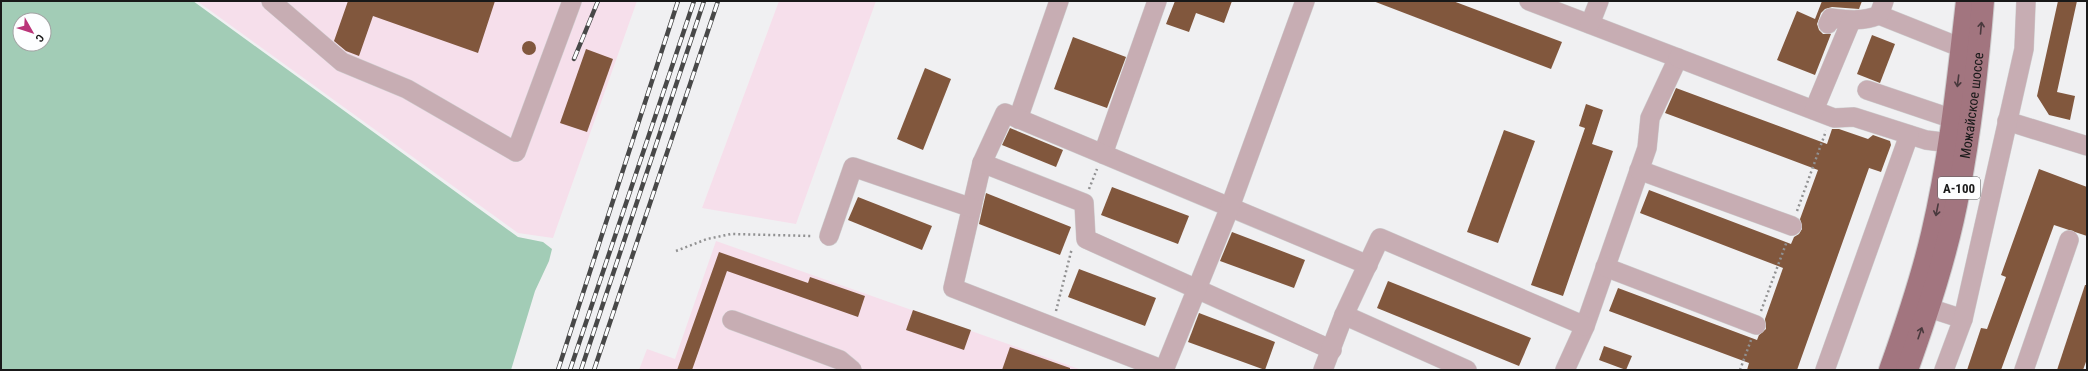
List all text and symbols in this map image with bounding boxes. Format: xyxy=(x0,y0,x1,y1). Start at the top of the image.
north arrow xyxy=(12,12,52,52)
one-way arrow xyxy=(1977,22,1985,35)
text: С xyxy=(32,31,46,45)
street label: Можайское шоссе xyxy=(1957,51,1986,160)
one-way arrow xyxy=(1954,75,1961,88)
road number: А-100 xyxy=(1938,177,1980,199)
one-way arrow xyxy=(1933,203,1941,216)
one-way arrow xyxy=(1917,328,1925,340)

